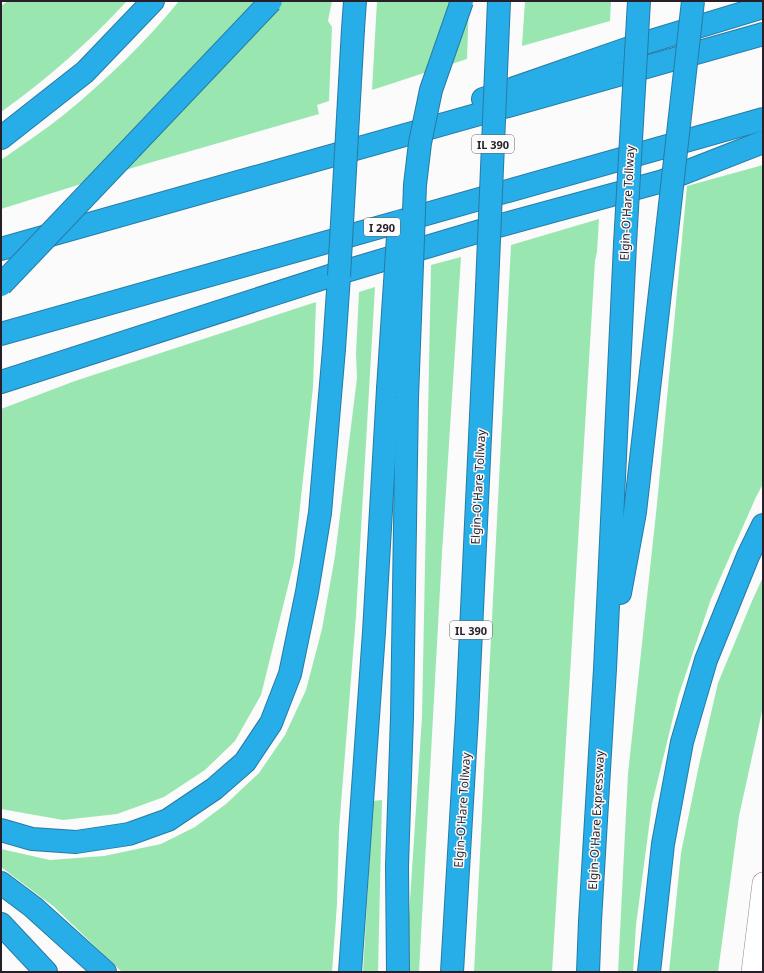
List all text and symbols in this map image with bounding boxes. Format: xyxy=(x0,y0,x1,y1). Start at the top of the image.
road number: IL 390 xyxy=(472,135,514,153)
street label: Elgin-O'Hare Tollway xyxy=(615,144,639,261)
road number: I 290 xyxy=(364,218,400,236)
street label: Elgin-O'Hare Tollway xyxy=(466,428,490,545)
road number: IL 390 xyxy=(450,621,492,639)
street label: Elgin-O'Hare Expressway xyxy=(584,749,608,890)
street label: Elgin-O'Hare Tollway xyxy=(449,751,475,868)

